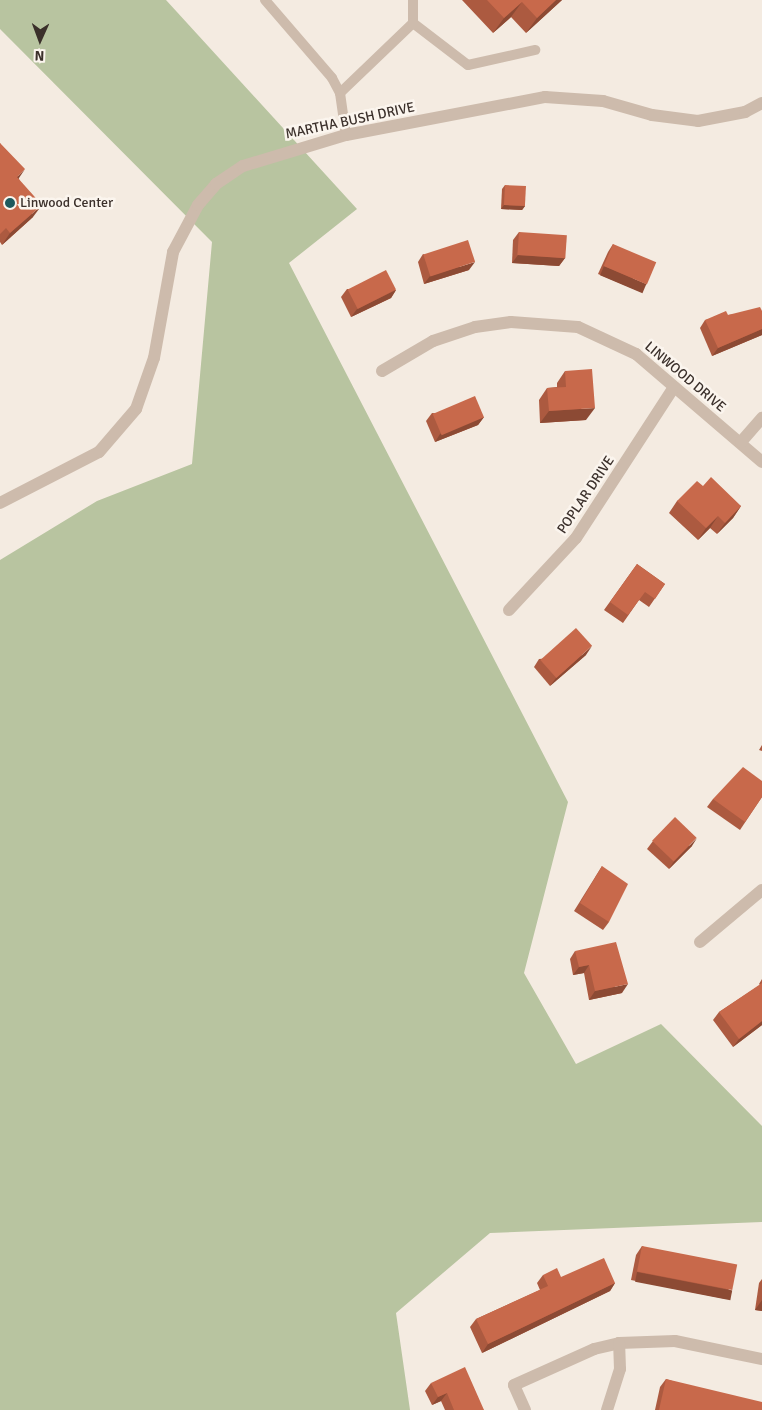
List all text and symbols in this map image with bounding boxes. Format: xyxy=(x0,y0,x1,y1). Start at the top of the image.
north arrow xyxy=(15,15,65,65)
text: N xyxy=(34,47,45,64)
street label: MARTHA BUSH DRIVE xyxy=(284,99,416,143)
place label: Linwood Center xyxy=(20,195,113,211)
marker: Linwood Center xyxy=(4,197,16,209)
street label: LINWOOD DRIVE xyxy=(641,338,729,416)
street label: POPLAR DRIVE xyxy=(554,453,618,537)

